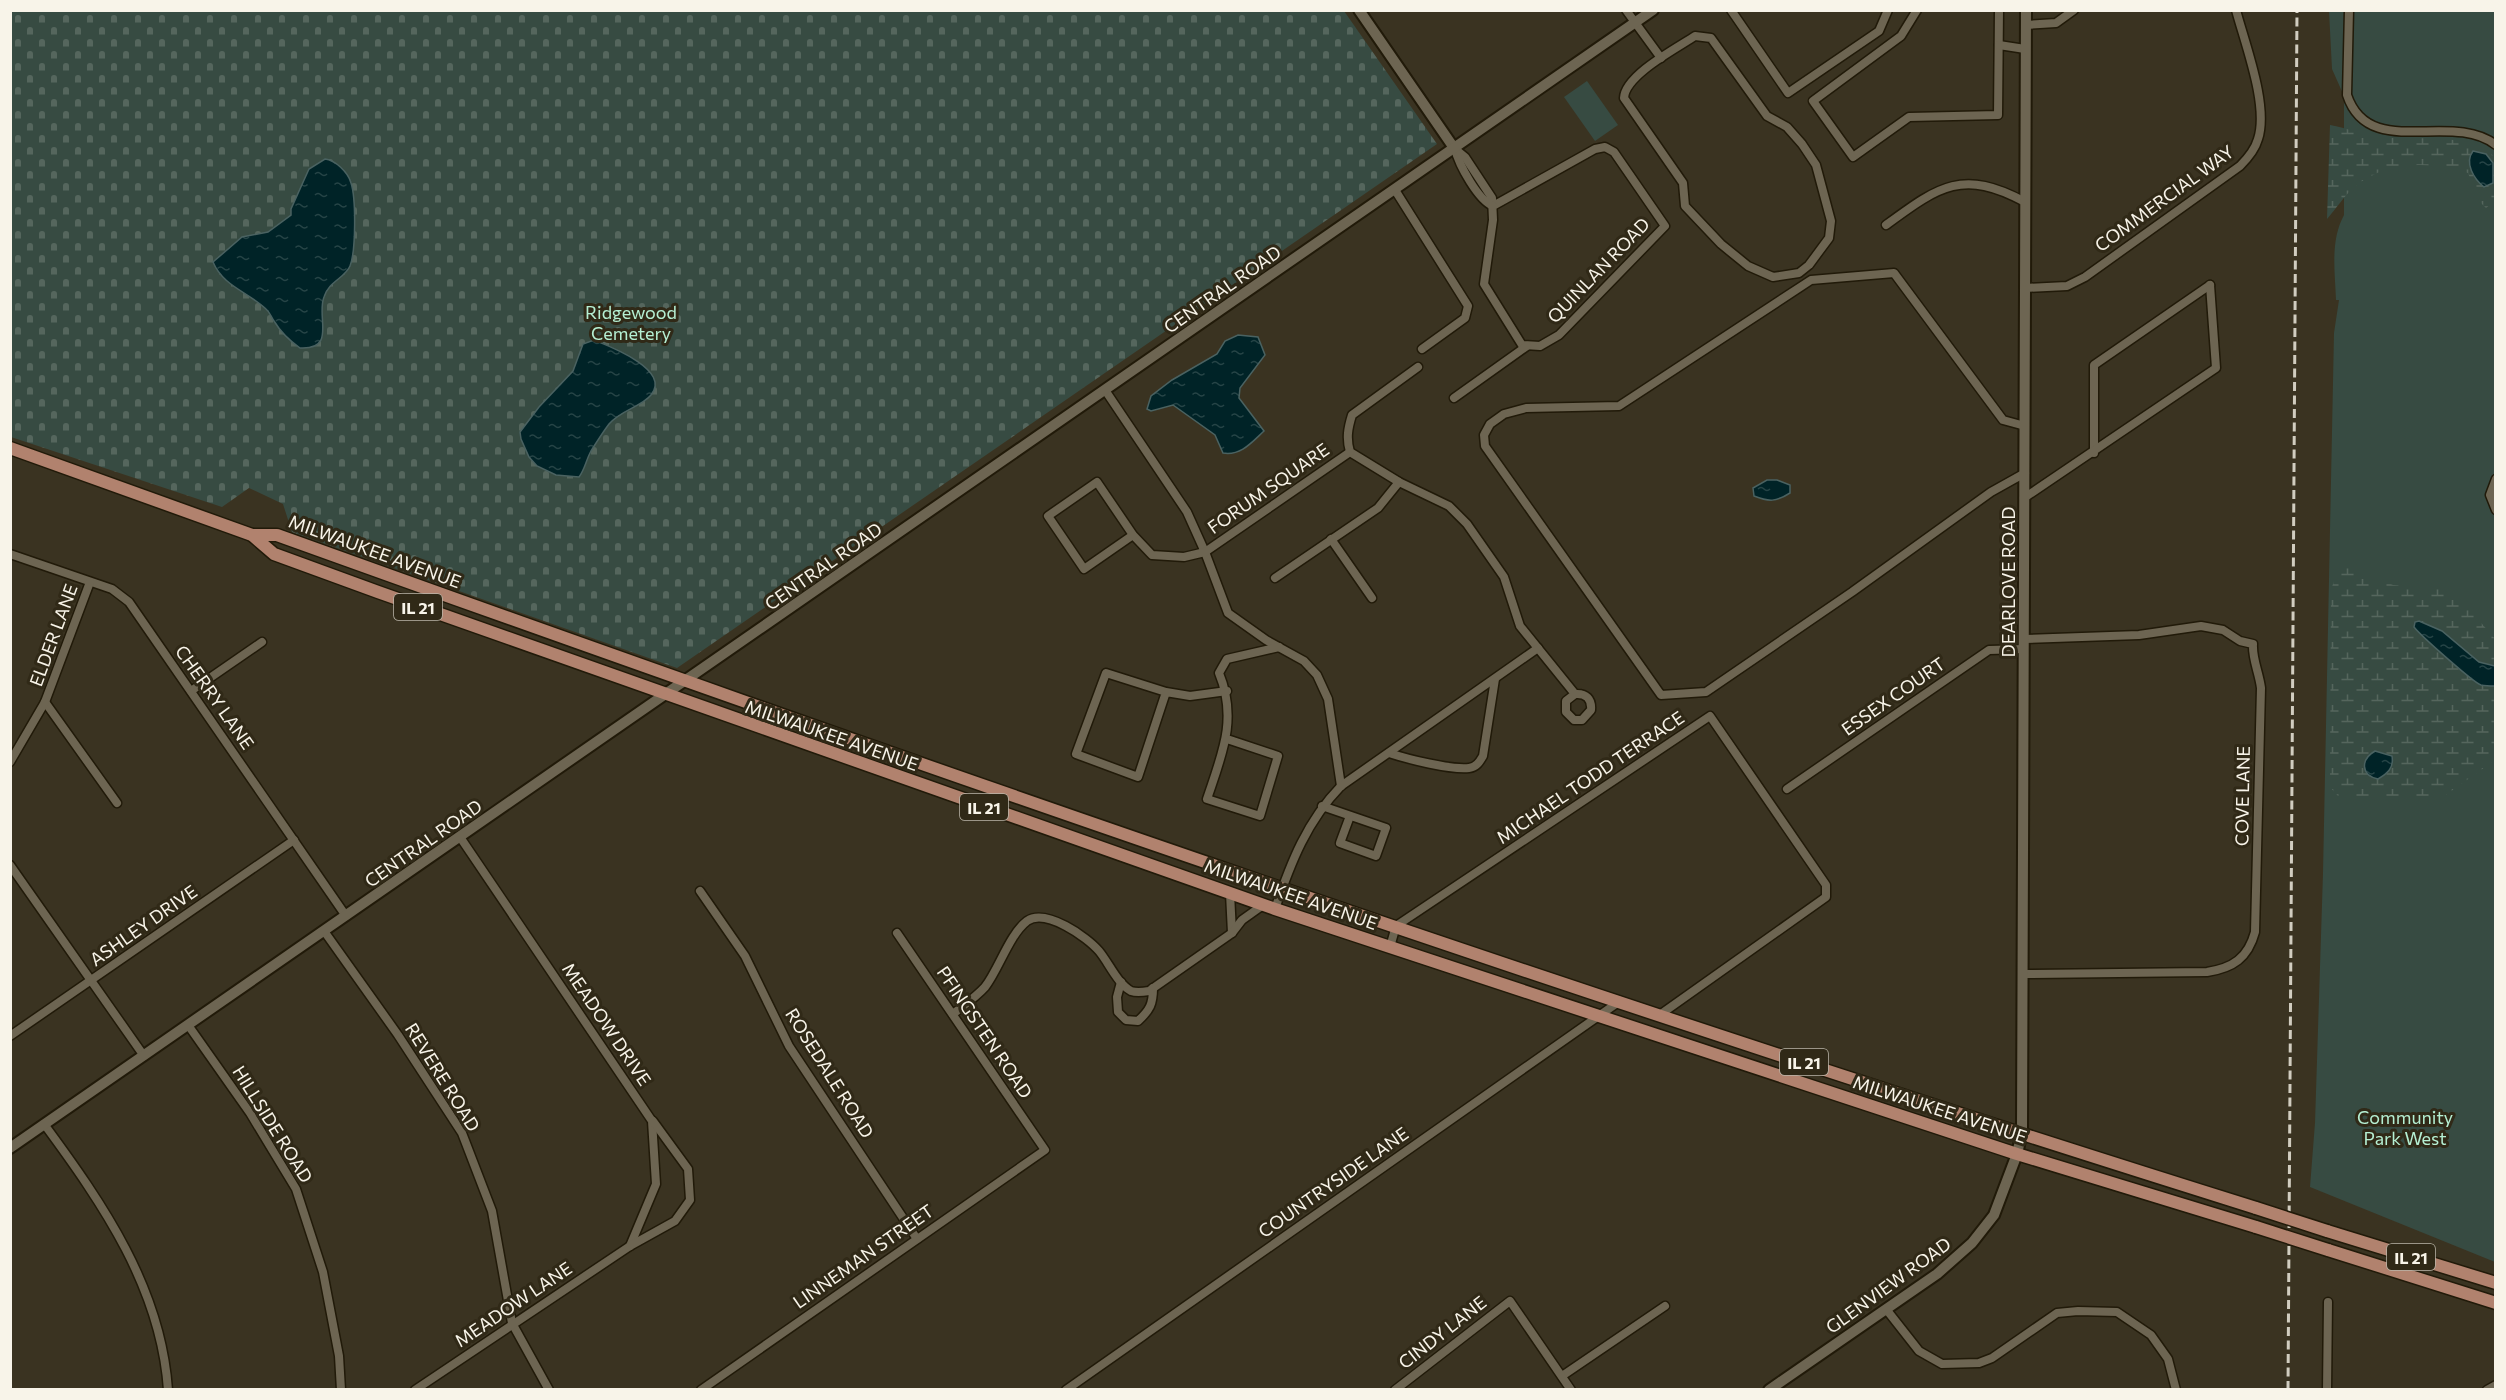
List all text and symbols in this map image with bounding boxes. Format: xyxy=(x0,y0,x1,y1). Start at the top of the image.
street label: COMMERCIAL WAY xyxy=(2090,140,2238,256)
street label: QUINLAN ROAD xyxy=(1542,213,1654,327)
street label: CENTRAL ROAD xyxy=(1159,240,1285,338)
park label: Ridgewood Cemetery xyxy=(585,301,677,344)
street label: FORUM SQUARE xyxy=(1203,438,1333,538)
street label: DEARLOVE ROAD xyxy=(1997,507,2019,657)
street label: MILWAUKEE AVENUE xyxy=(286,510,464,592)
street label: CENTRAL ROAD xyxy=(760,517,886,615)
street label: ELDER LANE xyxy=(24,581,82,689)
road number: IL 21 xyxy=(394,594,442,620)
street label: CHERRY LANE xyxy=(171,641,259,753)
street label: ESSEX COURT xyxy=(1837,652,1949,740)
street label: MILWAUKEE AVENUE xyxy=(743,695,921,775)
street label: MICHAEL TODD TERRACE xyxy=(1492,706,1688,848)
street label: COVE LANE xyxy=(2230,746,2254,846)
street label: CENTRAL ROAD xyxy=(360,794,486,892)
road number: IL 21 xyxy=(960,794,1008,820)
street label: MILWAUKEE AVENUE xyxy=(1202,854,1380,934)
street label: ASHLEY DRIVE xyxy=(85,880,201,970)
street label: MEADOW DRIVE xyxy=(558,959,656,1089)
street label: PFINGSTEN ROAD xyxy=(933,962,1037,1102)
street label: ROSEDALE ROAD xyxy=(781,1004,879,1142)
street label: REVERE ROAD xyxy=(401,1019,485,1135)
road number: IL 21 xyxy=(1780,1049,1828,1075)
street label: HILLSIDE ROAD xyxy=(228,1061,318,1187)
street label: MILWAUKEE AVENUE xyxy=(1850,1070,2030,1148)
park label: Community Park West xyxy=(2357,1106,2453,1149)
street label: COUNTRYSIDE LANE xyxy=(1254,1122,1412,1242)
street label: LINNEMAN STREET xyxy=(788,1199,938,1313)
street label: GLENVIEW ROAD xyxy=(1821,1232,1955,1338)
road number: IL 21 xyxy=(2387,1244,2435,1270)
street label: MEADOW LANE xyxy=(450,1257,576,1351)
street label: CINDY LANE xyxy=(1394,1291,1490,1373)

